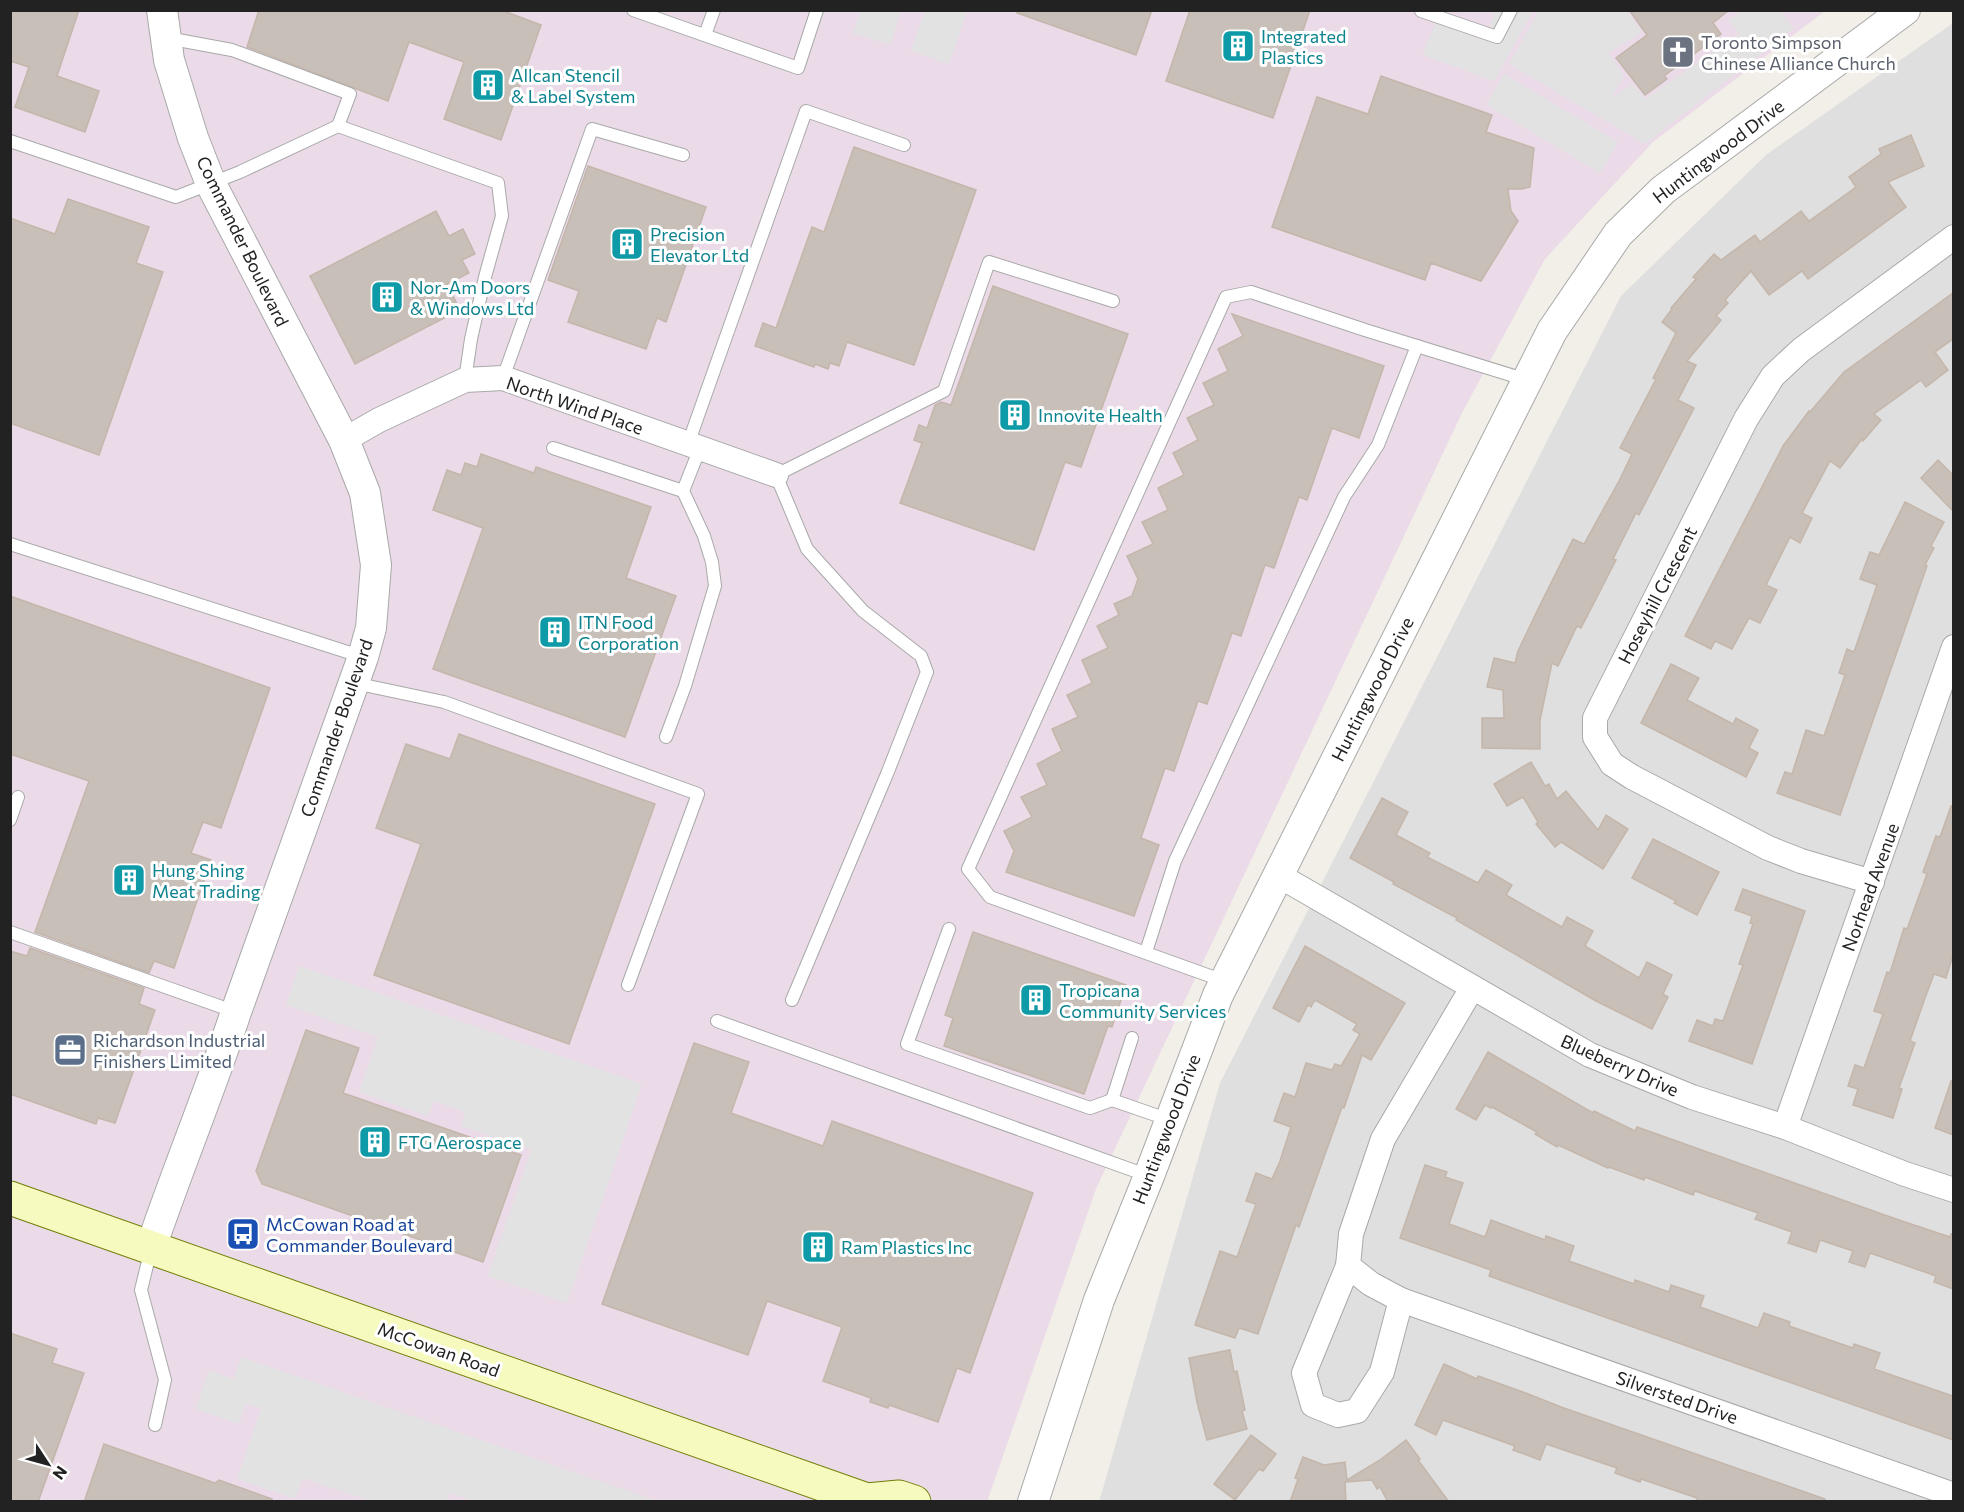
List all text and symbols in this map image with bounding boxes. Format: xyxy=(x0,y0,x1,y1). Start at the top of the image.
place label: Integrated Plastics xyxy=(1261,25,1346,68)
building icon: Integrated Plastics xyxy=(1220,28,1256,64)
place label: Toronto Simpson Chinese Alliance Church xyxy=(1701,31,1896,74)
church icon: Toronto Simpson Chinese Alliance Church xyxy=(1660,34,1696,70)
place label: Allcan Stencil & Label System xyxy=(511,64,636,107)
building icon: Allcan Stencil & Label System xyxy=(470,67,506,103)
street label: Huntingwood Drive xyxy=(1648,94,1788,208)
street label: Commander Boulevard xyxy=(192,152,294,330)
place label: Precision Elevator Ltd xyxy=(650,223,749,266)
building icon: Precision Elevator Ltd xyxy=(609,226,645,262)
place label: Nor-Am Doors & Windows Ltd xyxy=(410,276,534,319)
building icon: Nor-Am Doors & Windows Ltd xyxy=(369,279,405,315)
street label: North Wind Place xyxy=(504,371,646,439)
building icon: Innovite Health xyxy=(997,397,1033,433)
place label: Innovite Health xyxy=(1038,404,1163,426)
street label: Hoseyhill Crescent xyxy=(1613,523,1701,667)
place label: ITN Food Corporation xyxy=(578,611,679,654)
street label: Huntingwood Drive xyxy=(1326,613,1418,765)
building icon: ITN Food Corporation xyxy=(537,614,573,650)
street label: Commander Boulevard xyxy=(295,636,377,820)
street label: Norhead Avenue xyxy=(1837,820,1903,954)
place label: Hung Shing Meat Trading xyxy=(152,859,261,902)
building icon: Hung Shing Meat Trading xyxy=(111,862,147,898)
place label: Tropicana Community Services xyxy=(1059,979,1226,1022)
building icon: Tropicana Community Services xyxy=(1018,982,1054,1018)
place label: Richardson Industrial Finishers Limited xyxy=(93,1029,265,1072)
street label: Blueberry Drive xyxy=(1558,1029,1682,1101)
office icon: Richardson Industrial Finishers Limited xyxy=(52,1032,88,1068)
street label: Huntingwood Drive xyxy=(1127,1051,1205,1207)
building icon: FTG Aerospace xyxy=(357,1124,393,1160)
place label: FTG Aerospace xyxy=(398,1131,522,1153)
place label: McCowan Road at Commander Boulevard xyxy=(266,1213,453,1256)
bus stop icon: McCowan Road at Commander Boulevard xyxy=(225,1216,261,1252)
building icon: Ram Plastics Inc xyxy=(800,1229,836,1265)
place label: Ram Plastics Inc xyxy=(841,1236,972,1258)
street label: McCowan Road xyxy=(375,1317,503,1381)
street label: Silversted Drive xyxy=(1613,1366,1741,1428)
north arrow xyxy=(18,1434,78,1494)
text: N xyxy=(49,1463,72,1484)

